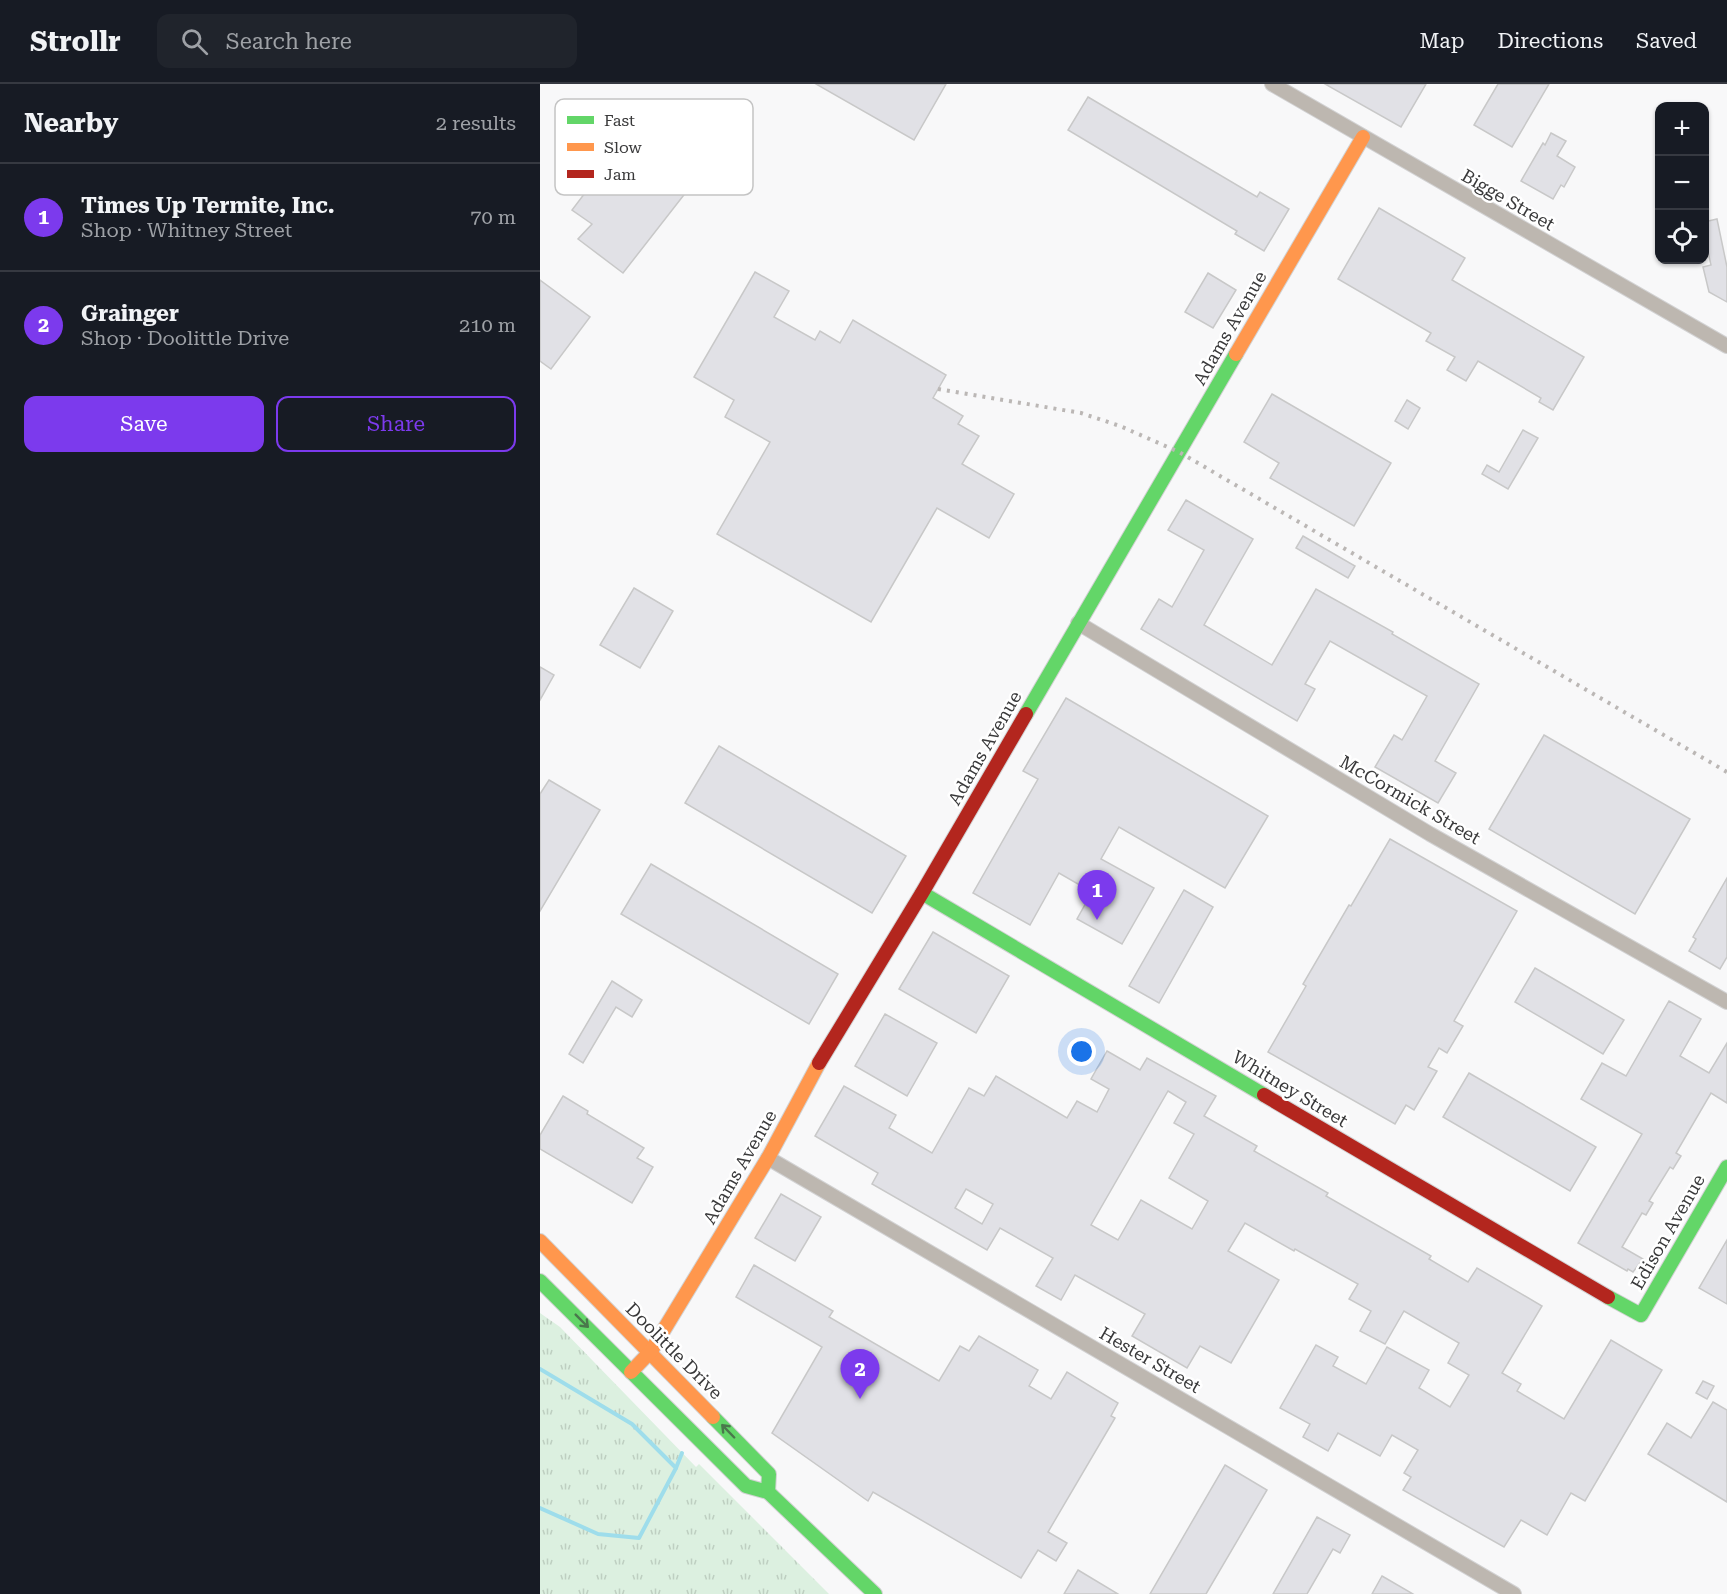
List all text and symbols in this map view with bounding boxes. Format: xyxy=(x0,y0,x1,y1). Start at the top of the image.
search box xyxy=(157,14,577,68)
text: Strollr xyxy=(30,25,121,58)
icon: search xyxy=(178,25,211,58)
text: Search here xyxy=(226,29,352,54)
text: Map xyxy=(1420,29,1464,53)
text: Directions xyxy=(1497,29,1603,53)
text: Saved xyxy=(1636,29,1697,53)
legend xyxy=(555,99,753,195)
map controls xyxy=(1655,102,1709,264)
button: + xyxy=(1655,102,1709,156)
text: Nearby xyxy=(24,108,118,138)
text: 2 results xyxy=(436,111,516,135)
text: Fast xyxy=(604,111,635,130)
text: Slow xyxy=(604,138,642,157)
button: − xyxy=(1655,156,1709,210)
street label: Bigge Street xyxy=(1458,164,1559,235)
text: Jam xyxy=(604,165,636,184)
text: Times Up Termite, Inc. xyxy=(81,193,335,218)
text: 1 xyxy=(38,205,49,229)
text: 70 m xyxy=(470,205,516,229)
button: locate xyxy=(1655,210,1709,264)
text: Shop · Whitney Street xyxy=(81,218,292,242)
street label: Adams Avenue xyxy=(1188,267,1271,388)
text: Grainger xyxy=(81,301,179,326)
text: 2 xyxy=(38,313,49,337)
text: 210 m xyxy=(459,313,516,337)
text: Shop · Doolittle Drive xyxy=(81,326,289,350)
button: Save xyxy=(24,396,264,452)
button: Share xyxy=(276,396,516,452)
street label: Adams Avenue xyxy=(943,687,1026,808)
street label: McCormick Street xyxy=(1336,751,1484,848)
pin: 1 xyxy=(1078,870,1116,920)
your location xyxy=(1067,1037,1096,1066)
street label: Whitney Street xyxy=(1229,1046,1352,1131)
street label: Adams Avenue xyxy=(698,1106,781,1227)
street label: Edison Avenue xyxy=(1626,1170,1709,1293)
street label: Doolittle Drive xyxy=(622,1298,727,1403)
one-way arrow xyxy=(574,1314,589,1329)
street label: Hester Street xyxy=(1096,1322,1205,1397)
pin: 2 xyxy=(840,1350,880,1399)
one-way arrow xyxy=(721,1424,736,1439)

